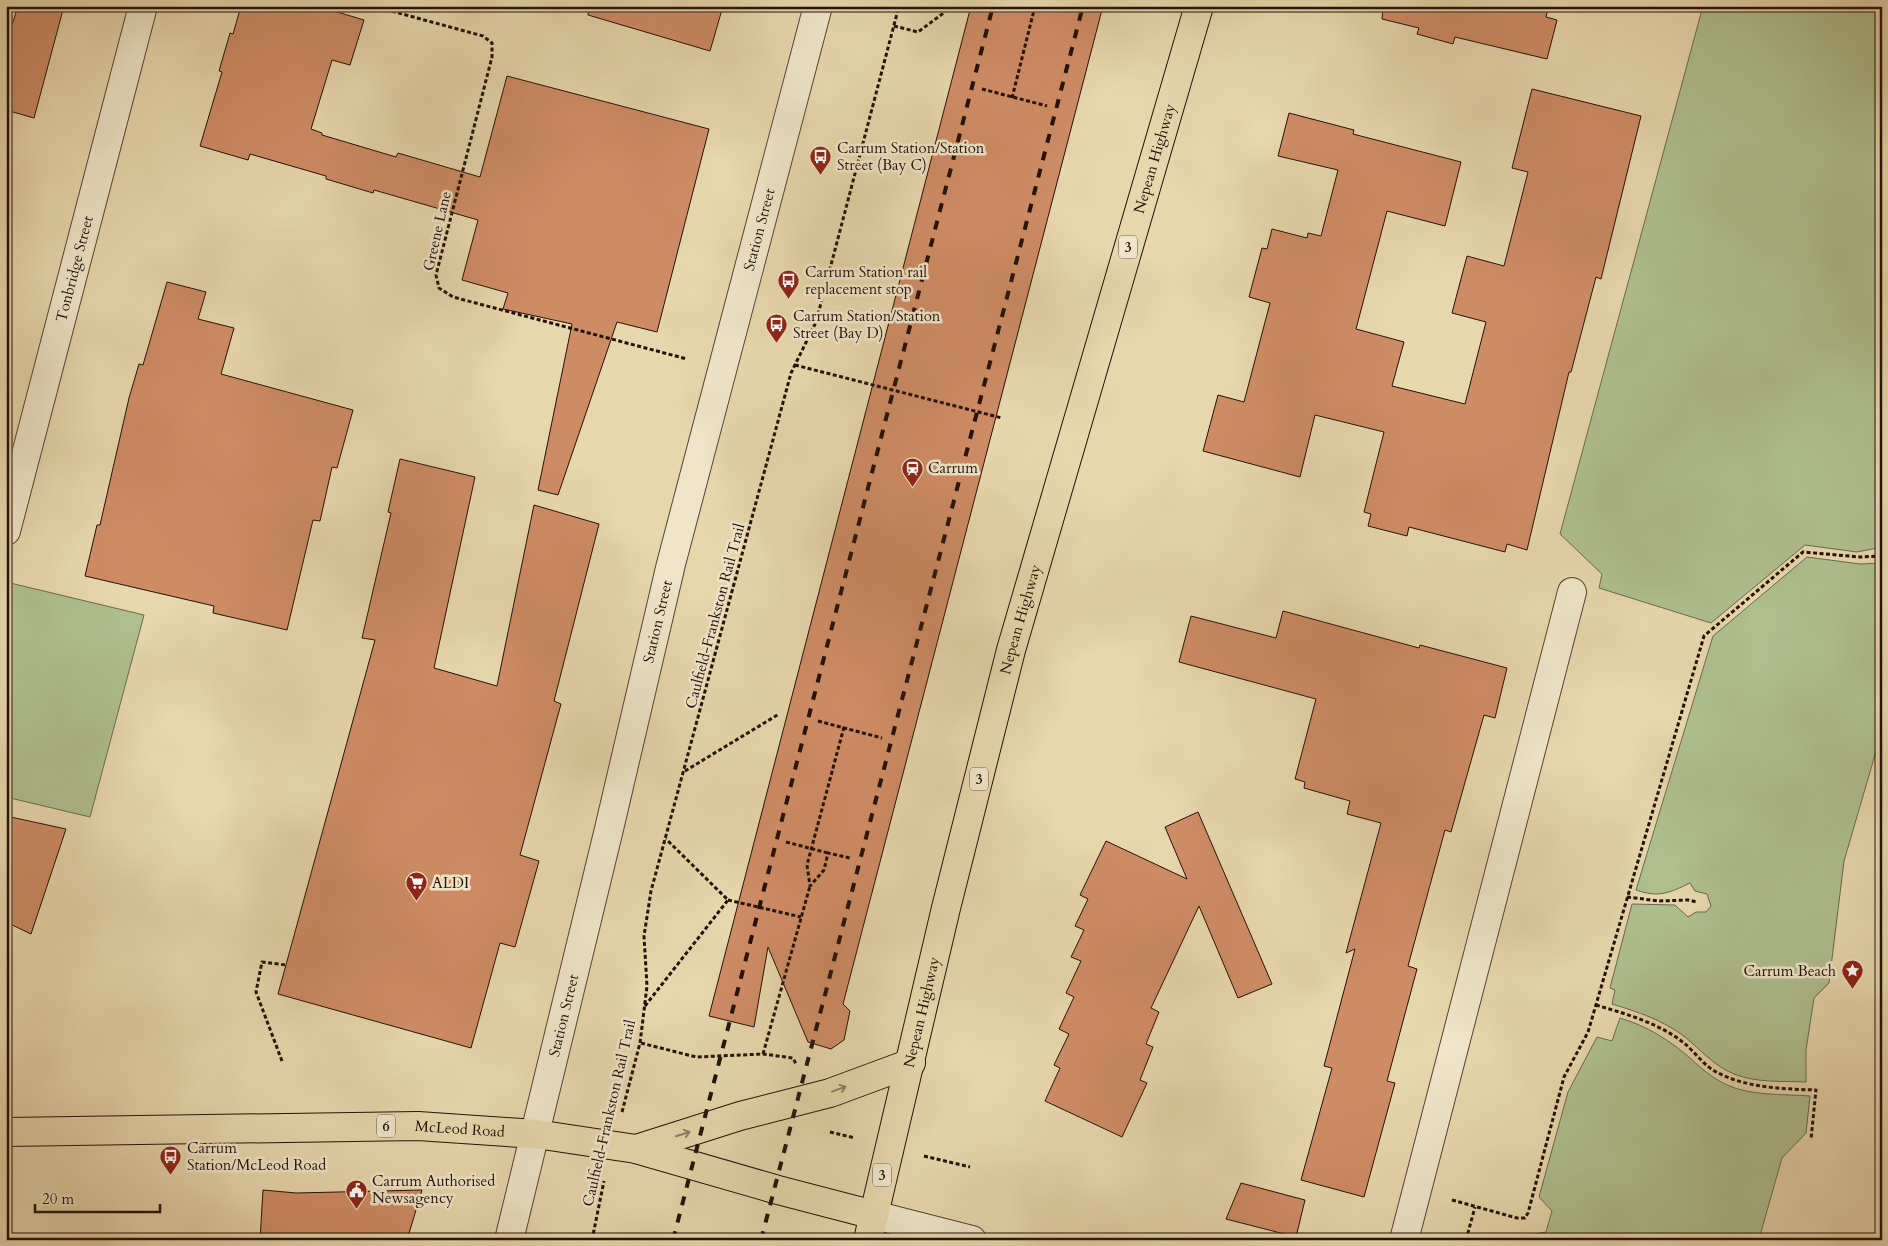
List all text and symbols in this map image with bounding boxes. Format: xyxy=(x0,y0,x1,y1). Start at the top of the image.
street label: Nepean Highway xyxy=(1129,101,1180,216)
place label: Carrum Station/Station Street (Bay C) xyxy=(837,138,985,175)
bus stop icon: Carrum Station/Station Street (Bay C) xyxy=(809,145,833,176)
street label: Station Street xyxy=(739,186,780,273)
street label: Greene Lane xyxy=(418,189,456,273)
street label: Tonbridge Street xyxy=(51,213,98,324)
road number: 3 xyxy=(1119,236,1137,258)
place label: Carrum Station rail replacement stop xyxy=(805,262,927,299)
bus stop icon: Carrum Station rail replacement stop xyxy=(777,269,801,300)
place label: Carrum Station/Station Street (Bay D) xyxy=(793,306,941,343)
bus stop icon: Carrum Station/Station Street (Bay D) xyxy=(765,313,789,344)
station icon: Carrum xyxy=(900,456,924,487)
place label: Carrum xyxy=(928,458,978,478)
street label: Caulfield-Frankston Rail Trail xyxy=(681,521,749,711)
street label: Nepean Highway xyxy=(995,562,1045,676)
street label: Station Street xyxy=(638,578,677,665)
road number: 3 xyxy=(970,768,988,791)
supermarket icon: ALDI xyxy=(404,871,428,902)
place label: ALDI xyxy=(432,873,469,893)
street label: Nepean Highway xyxy=(899,955,944,1070)
place icon: Carrum Beach xyxy=(1840,959,1864,990)
place label: Carrum Beach xyxy=(1744,961,1837,981)
street label: Station Street xyxy=(544,972,583,1059)
street label: Caulfield-Frankston Rail Trail xyxy=(578,1017,640,1208)
one-way arrow xyxy=(831,1084,846,1093)
road number: 6 xyxy=(377,1114,395,1138)
street label: McLeod Road xyxy=(414,1116,505,1142)
one-way arrow xyxy=(675,1129,690,1138)
place label: Carrum Station/McLeod Road xyxy=(187,1138,326,1175)
bus stop icon: Carrum Station/McLeod Road xyxy=(159,1145,183,1176)
road number: 3 xyxy=(873,1164,891,1186)
place label: Carrum Authorised Newsagency xyxy=(372,1171,495,1208)
public building icon: Carrum Authorised Newsagency xyxy=(344,1178,368,1209)
scale bar xyxy=(35,1181,160,1213)
text: 20 m xyxy=(42,1189,74,1209)

